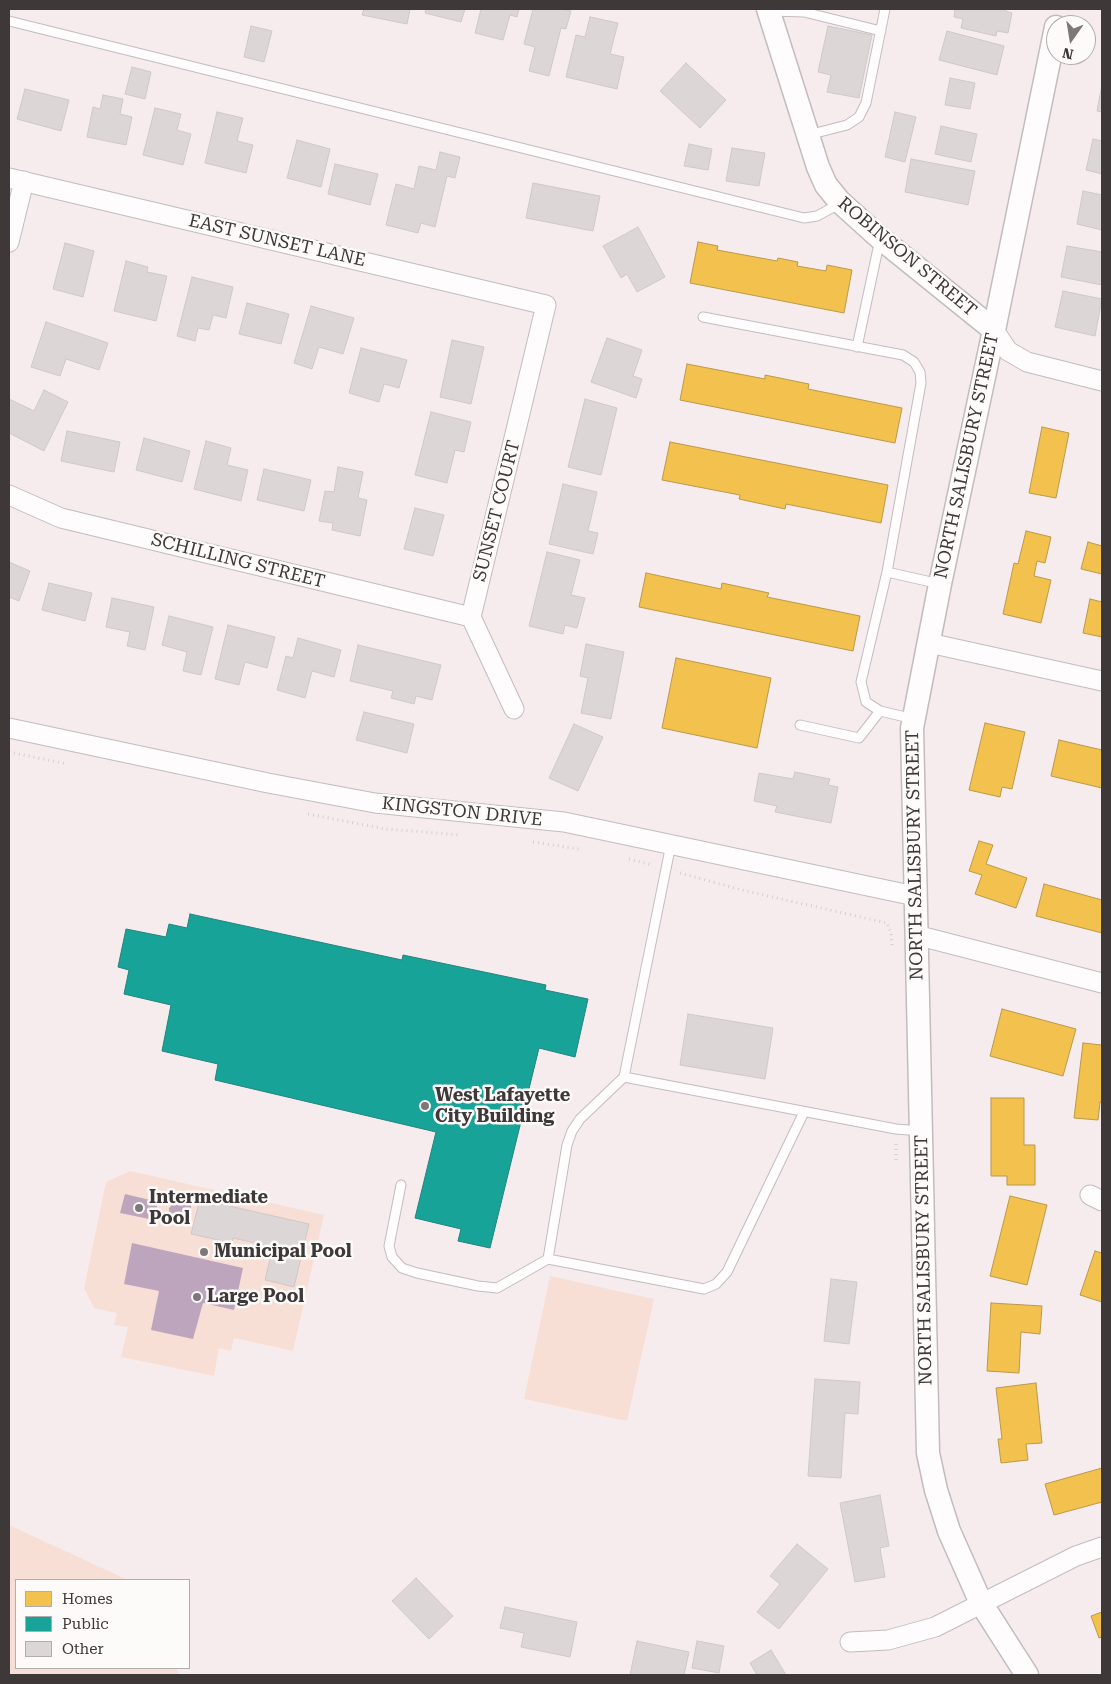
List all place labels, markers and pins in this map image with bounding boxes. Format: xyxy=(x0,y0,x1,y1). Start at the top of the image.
place label: West Lafayette City Building xyxy=(435,1085,570,1128)
marker: West Lafayette City Building xyxy=(419,1100,431,1112)
place label: Intermediate Pool xyxy=(149,1187,268,1230)
marker: Intermediate Pool xyxy=(133,1202,145,1214)
place label: Municipal Pool xyxy=(214,1241,352,1263)
marker: Municipal Pool xyxy=(198,1246,210,1258)
place label: Large Pool xyxy=(207,1286,304,1308)
marker: Large Pool xyxy=(191,1291,203,1303)

